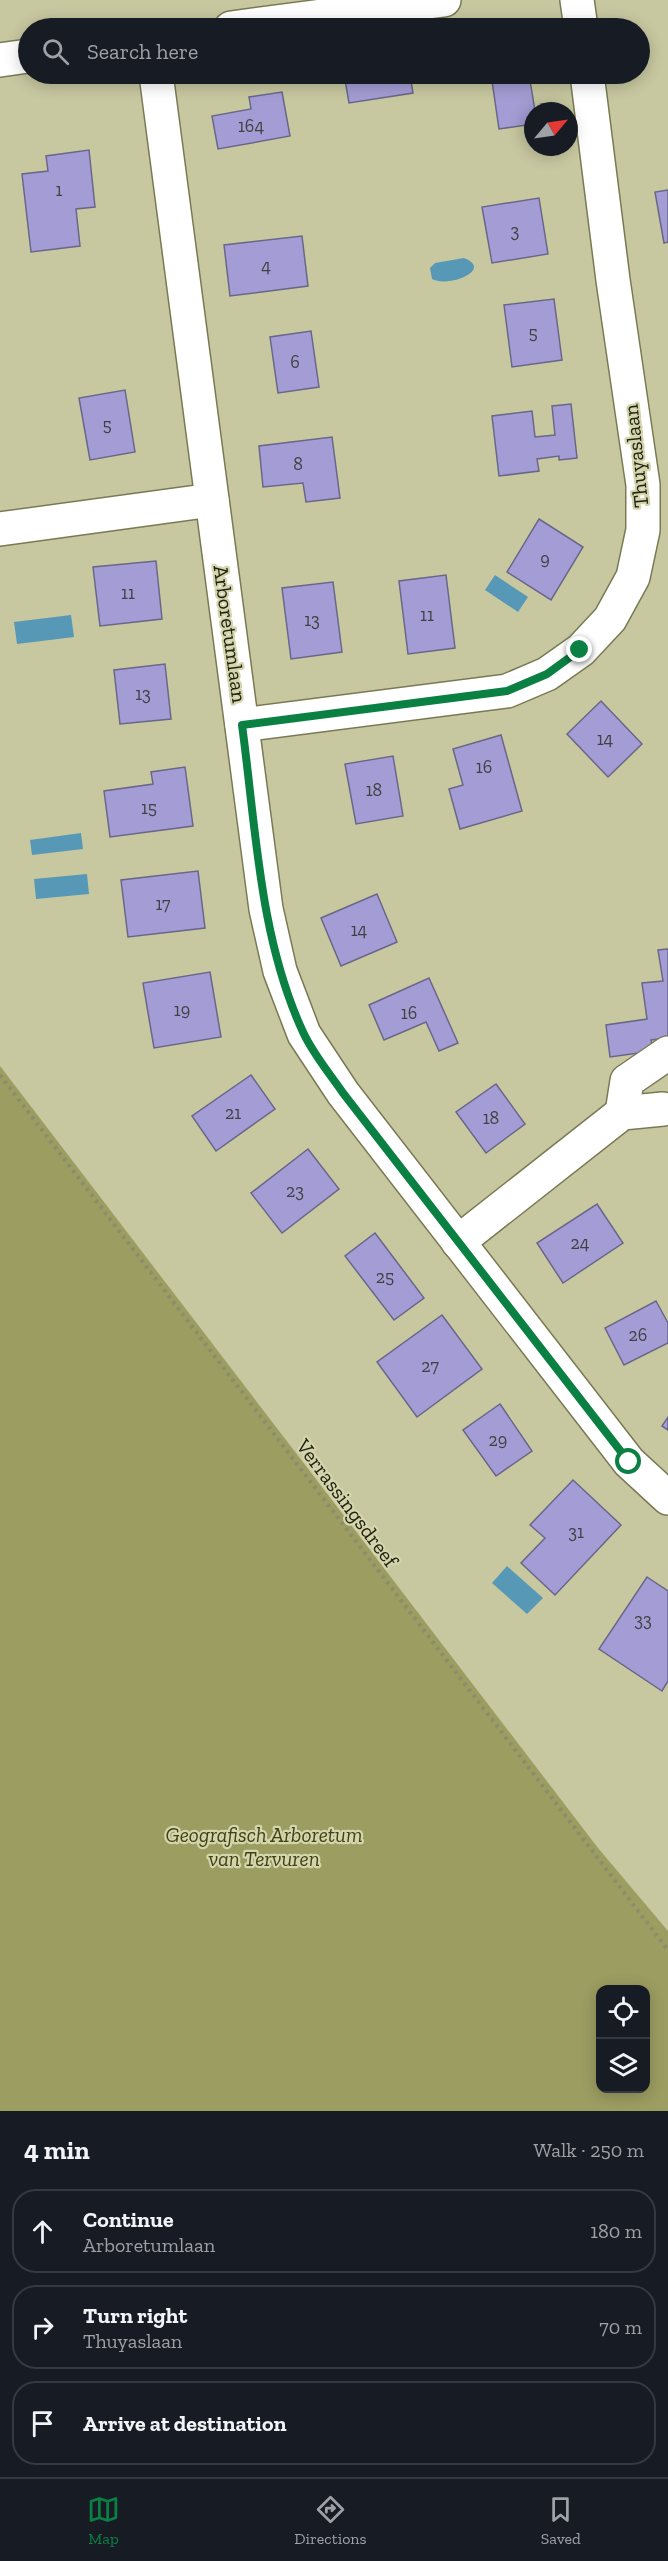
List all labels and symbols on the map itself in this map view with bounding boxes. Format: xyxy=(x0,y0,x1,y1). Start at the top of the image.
north arrow xyxy=(524,102,578,156)
house number: 164 xyxy=(238,115,264,137)
house number: 1 xyxy=(56,179,63,201)
house number: 3 xyxy=(511,220,520,242)
house number: 4 xyxy=(261,255,271,277)
house number: 5 xyxy=(528,322,538,344)
house number: 6 xyxy=(290,351,300,373)
street label: Thuyaslaan xyxy=(618,403,653,509)
house number: 5 xyxy=(102,414,112,436)
house number: 8 xyxy=(293,453,303,475)
house number: 9 xyxy=(540,548,550,570)
street label: Arboretumlaan xyxy=(208,564,253,704)
house number: 11 xyxy=(121,582,135,604)
house number: 11 xyxy=(420,604,434,626)
house number: 13 xyxy=(304,609,320,631)
route end xyxy=(566,636,592,662)
house number: 13 xyxy=(135,683,151,705)
house number: 14 xyxy=(597,728,614,750)
house number: 16 xyxy=(476,756,492,778)
house number: 18 xyxy=(366,779,382,801)
house number: 15 xyxy=(141,797,157,819)
house number: 17 xyxy=(155,893,171,915)
house number: 14 xyxy=(351,919,368,941)
house number: 19 xyxy=(174,999,190,1021)
house number: 16 xyxy=(401,1002,417,1024)
house number: 21 xyxy=(225,1102,241,1124)
house number: 18 xyxy=(483,1107,499,1129)
house number: 23 xyxy=(286,1180,304,1202)
house number: 24 xyxy=(571,1232,590,1254)
house number: 25 xyxy=(376,1266,394,1288)
house number: 26 xyxy=(629,1324,647,1346)
house number: 27 xyxy=(421,1355,439,1377)
house number: 29 xyxy=(489,1429,507,1451)
street label: Verrassingsdreef xyxy=(291,1433,404,1573)
route start xyxy=(615,1448,641,1474)
house number: 31 xyxy=(568,1521,584,1543)
house number: 33 xyxy=(634,1609,652,1631)
park label: Geografisch Arboretum van Tervuren xyxy=(165,1822,363,1871)

